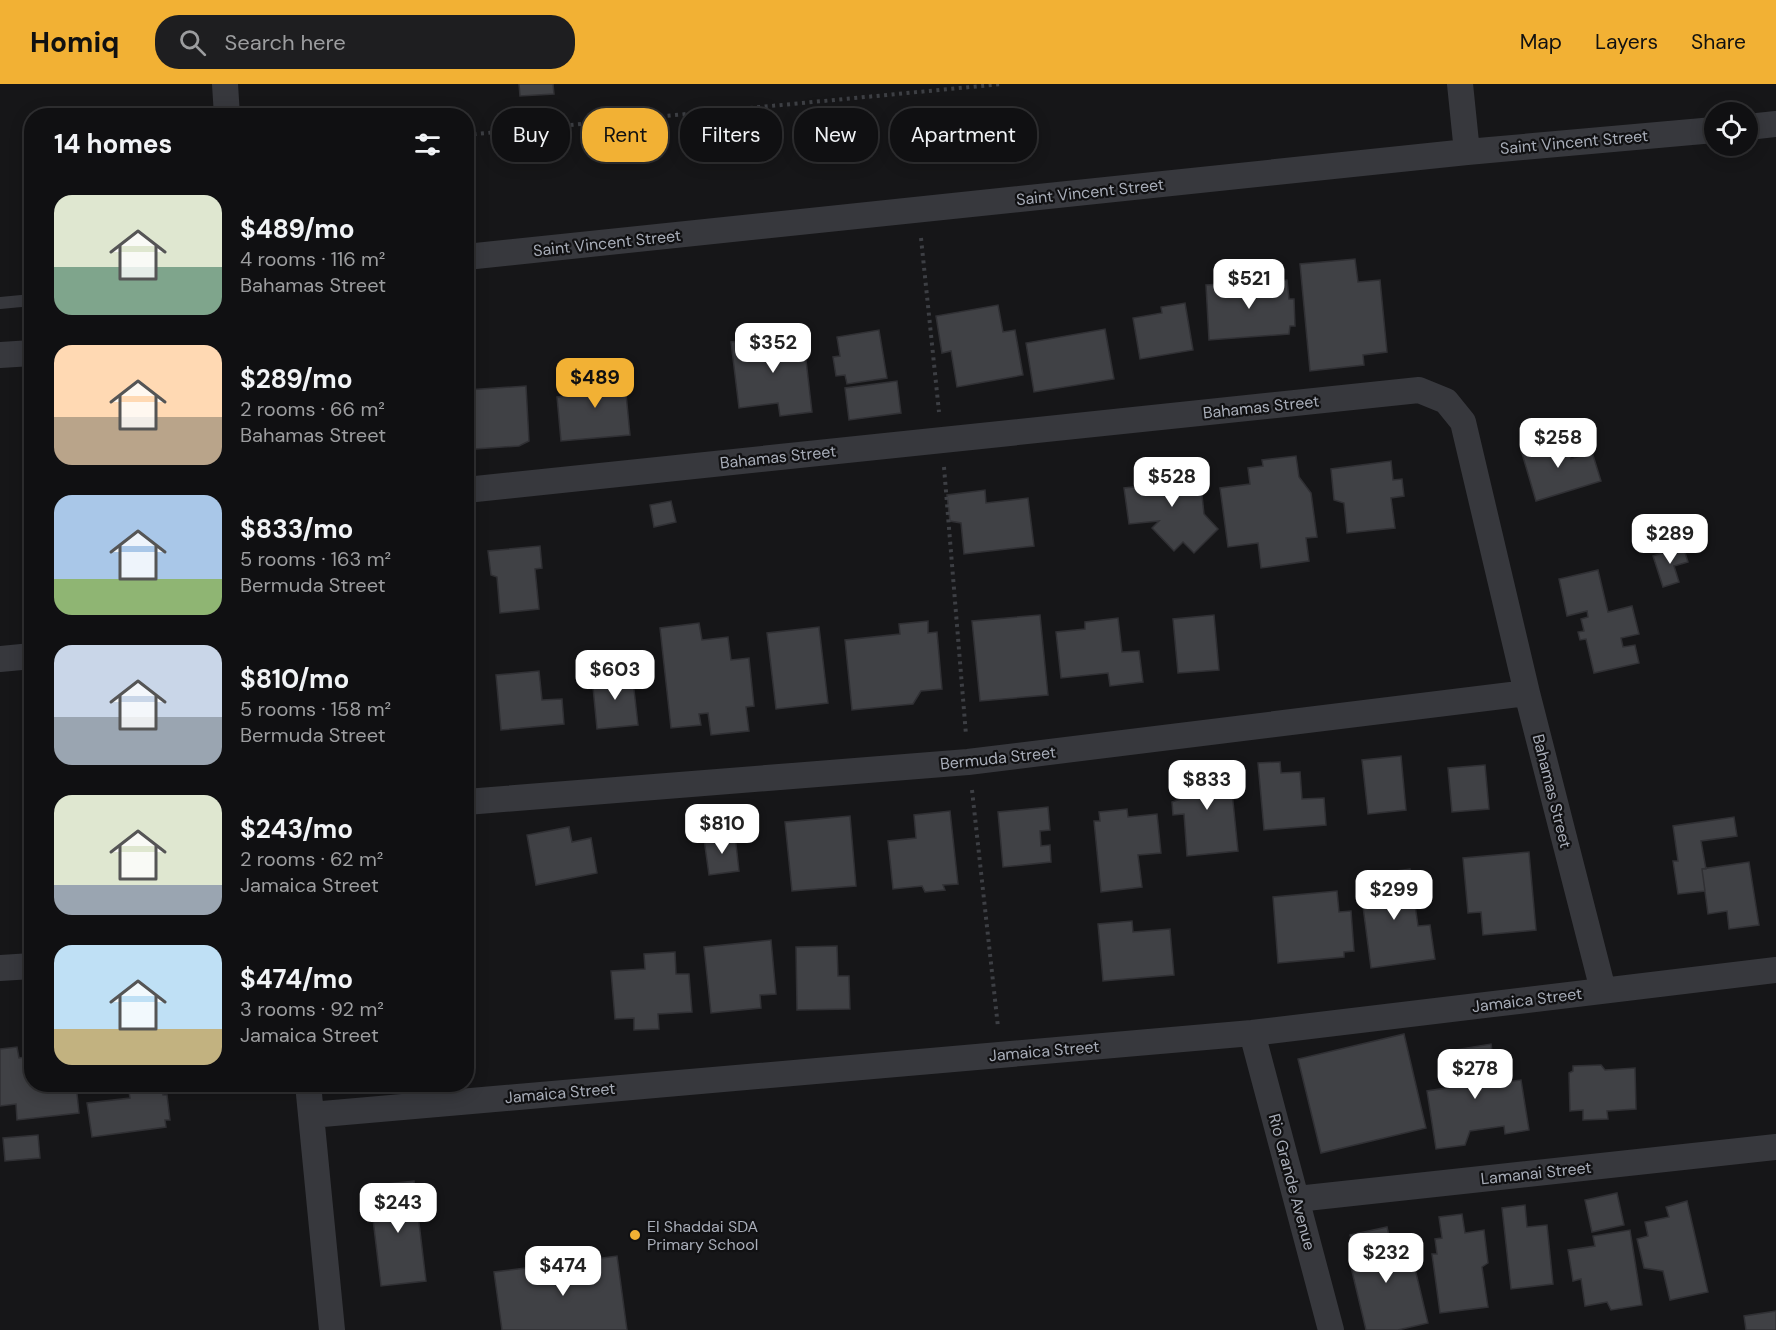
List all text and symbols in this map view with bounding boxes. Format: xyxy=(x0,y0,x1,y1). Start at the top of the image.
search box xyxy=(155,15,575,69)
text: Homiq xyxy=(30,24,119,61)
icon: search xyxy=(176,26,209,59)
text: Search here xyxy=(224,28,346,57)
text: Map xyxy=(1520,28,1562,56)
text: Layers xyxy=(1595,28,1658,56)
text: Share xyxy=(1691,28,1746,56)
map controls xyxy=(1704,102,1758,156)
button: locate xyxy=(1704,102,1758,156)
chip: Buy xyxy=(492,108,570,162)
chip: Rent xyxy=(582,108,668,162)
chip: Filters xyxy=(680,108,782,162)
chip: New xyxy=(794,108,878,162)
chip: Apartment xyxy=(890,108,1037,162)
street label: Saint Vincent Street xyxy=(1499,125,1649,159)
text: 14 homes xyxy=(54,127,172,161)
icon: filters xyxy=(411,128,444,161)
street label: Saint Vincent Street xyxy=(1015,174,1165,210)
text: $489/mo xyxy=(240,212,355,246)
icon: home xyxy=(102,219,174,291)
street label: Saint Vincent Street xyxy=(532,225,682,261)
text: 4 rooms · 116 m² xyxy=(240,246,385,272)
pin: $521 xyxy=(1213,259,1285,310)
text: $521 xyxy=(1227,265,1271,291)
text: Bahamas Street xyxy=(240,272,386,298)
pin: $352 xyxy=(737,323,809,374)
text: $352 xyxy=(749,329,797,355)
pin: $489 xyxy=(559,358,631,409)
text: $289/mo xyxy=(240,362,353,396)
text: $489 xyxy=(570,364,620,390)
icon: home xyxy=(102,369,174,441)
street label: Bahamas Street xyxy=(1202,390,1320,424)
text: 2 rooms · 66 m² xyxy=(240,396,385,422)
pin: $258 xyxy=(1522,418,1594,469)
text: Bahamas Street xyxy=(240,422,386,448)
text: $258 xyxy=(1534,424,1582,450)
street label: Bahamas Street xyxy=(719,440,837,474)
pin: $528 xyxy=(1136,457,1208,508)
text: $528 xyxy=(1148,463,1196,489)
text: $833/mo xyxy=(240,512,354,546)
pin: $289 xyxy=(1634,514,1706,565)
icon: home xyxy=(102,519,174,591)
text: $289 xyxy=(1646,520,1694,546)
text: 5 rooms · 163 m² xyxy=(240,546,391,572)
text: Bermuda Street xyxy=(240,572,386,598)
pin: $603 xyxy=(579,650,651,701)
text: $603 xyxy=(590,656,640,682)
text: $810/mo xyxy=(240,662,349,696)
icon: home xyxy=(102,669,174,741)
text: 5 rooms · 158 m² xyxy=(240,696,391,722)
text: Bermuda Street xyxy=(240,722,386,748)
street label: Bahamas Street xyxy=(1528,732,1576,850)
street label: Bermuda Street xyxy=(939,741,1057,775)
pin: $833 xyxy=(1171,760,1243,811)
text: $833 xyxy=(1183,766,1231,792)
pin: $810 xyxy=(686,804,758,855)
text: $810 xyxy=(699,810,745,836)
text: $243/mo xyxy=(240,812,353,846)
icon: home xyxy=(102,819,174,891)
text: 2 rooms · 62 m² xyxy=(240,846,383,872)
pin: $299 xyxy=(1358,870,1430,921)
text: Jamaica Street xyxy=(240,872,379,898)
text: $299 xyxy=(1370,876,1418,902)
text: $474/mo xyxy=(240,962,353,996)
icon: home xyxy=(102,969,174,1041)
street label: Jamaica Street xyxy=(1471,983,1583,1017)
text: 3 rooms · 92 m² xyxy=(240,996,384,1022)
text: Jamaica Street xyxy=(240,1022,379,1048)
street label: Jamaica Street xyxy=(988,1036,1100,1066)
pin: $278 xyxy=(1439,1049,1511,1100)
text: $278 xyxy=(1452,1055,1498,1081)
street label: Jamaica Street xyxy=(504,1078,616,1108)
street label: Rio Grande Avenue xyxy=(1264,1111,1320,1253)
street label: Lamanai Street xyxy=(1479,1157,1593,1189)
pin: $243 xyxy=(362,1183,434,1234)
text: $243 xyxy=(374,1189,422,1215)
place label: El Shaddai SDA Primary School xyxy=(647,1216,758,1255)
marker: El Shaddai SDA Primary School xyxy=(628,1228,642,1242)
pin: $232 xyxy=(1350,1233,1422,1284)
text: $232 xyxy=(1362,1239,1410,1265)
pin: $474 xyxy=(527,1246,599,1297)
text: $474 xyxy=(539,1252,587,1278)

